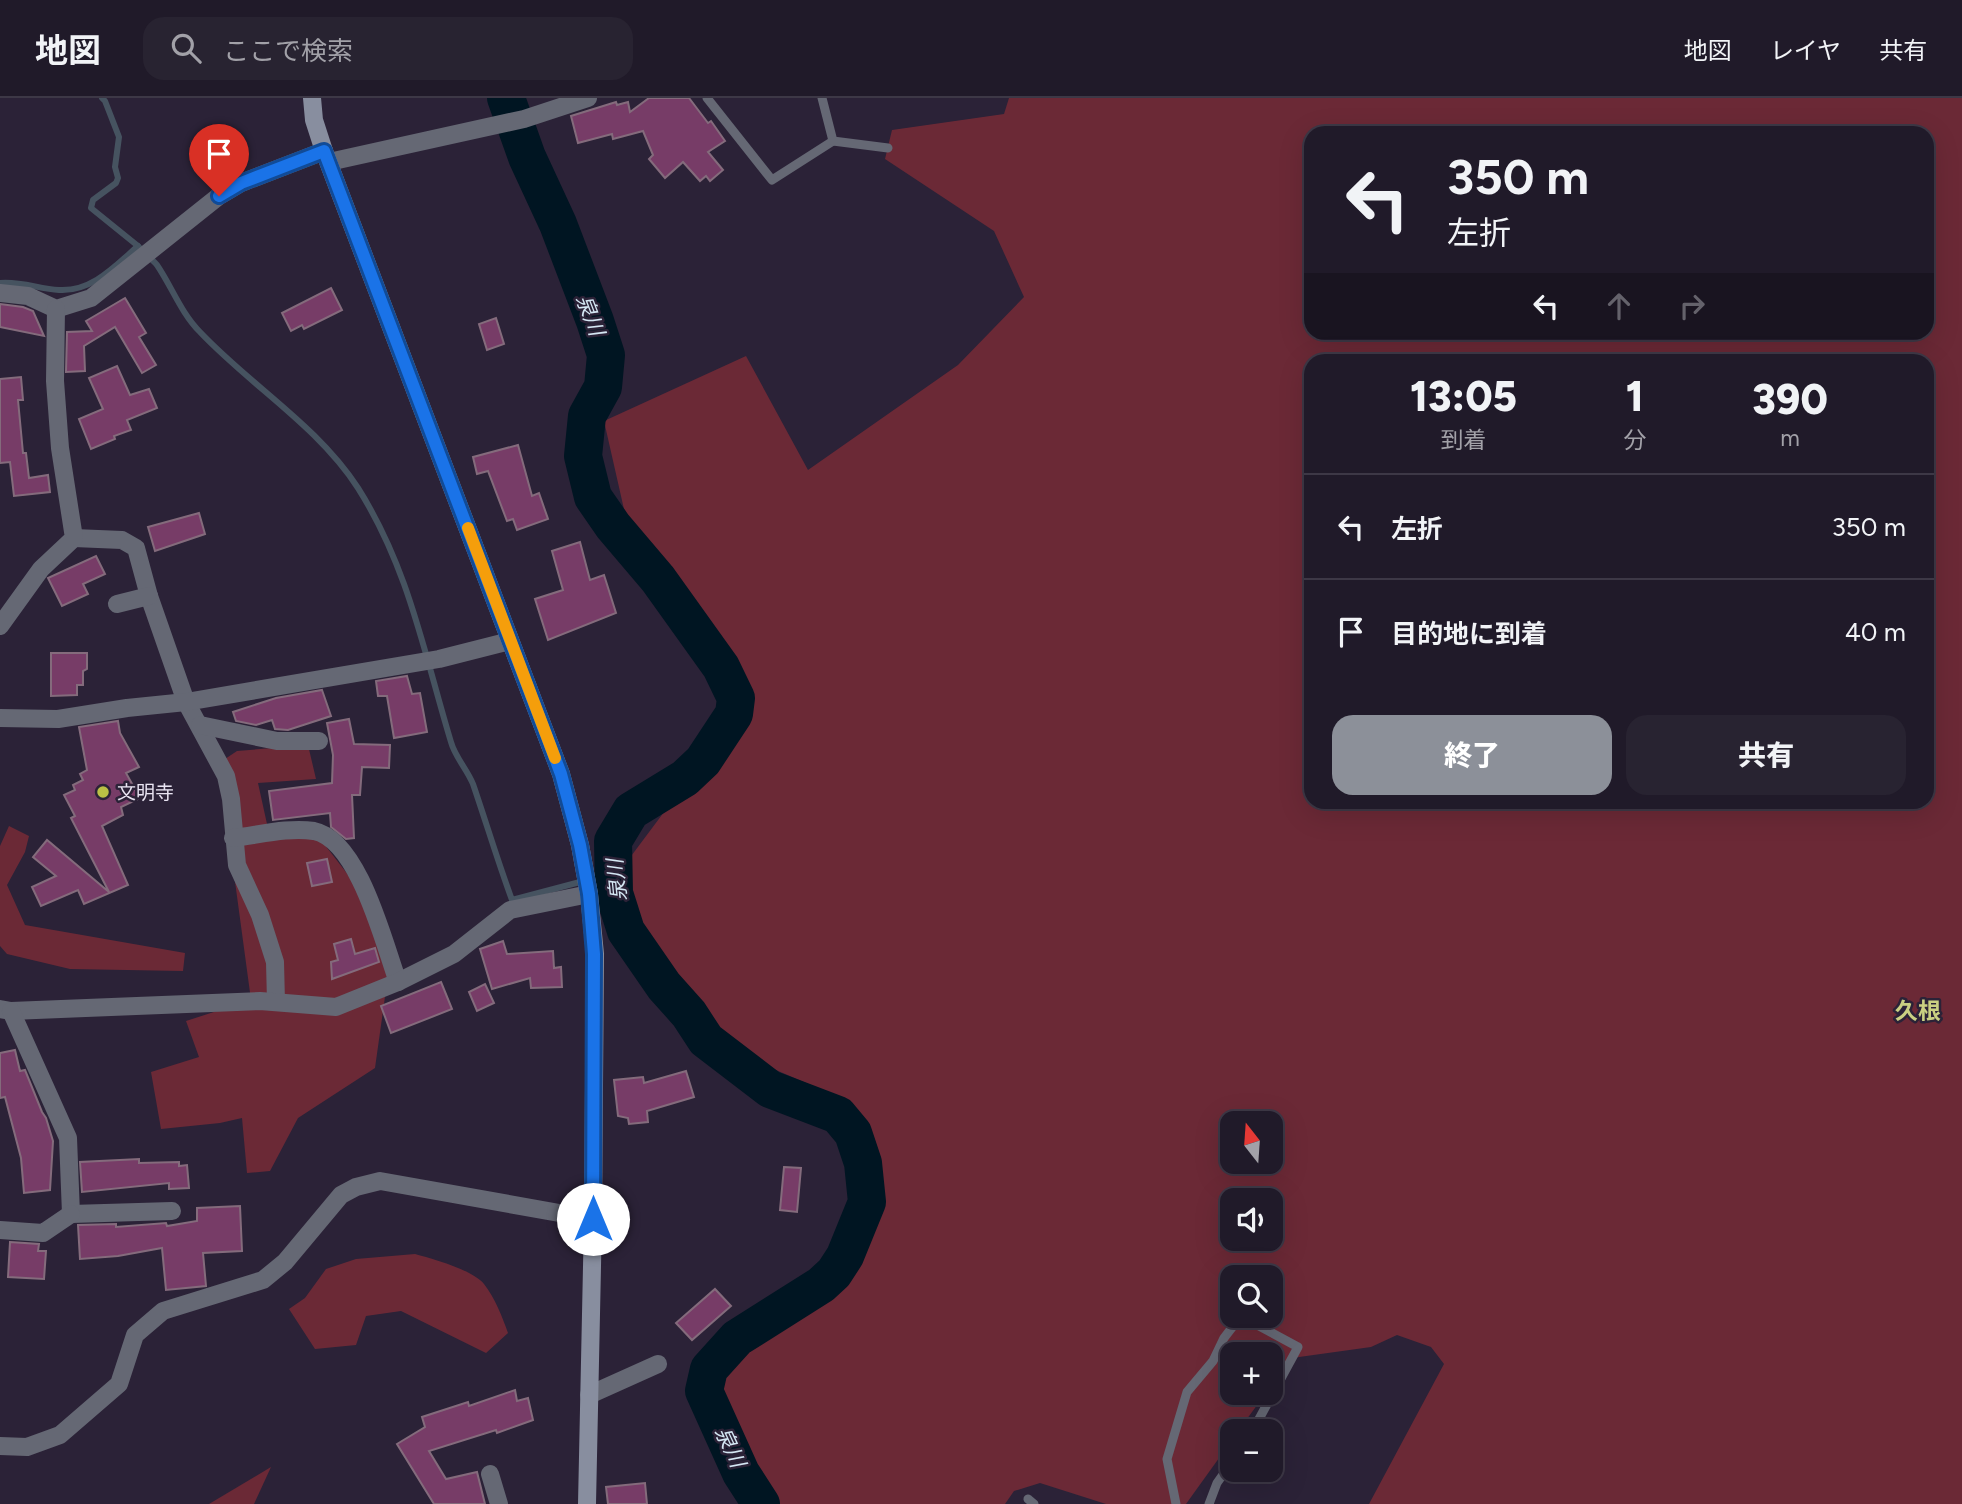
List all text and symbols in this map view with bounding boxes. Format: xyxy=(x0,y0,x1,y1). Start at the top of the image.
search box xyxy=(143,17,633,80)
icon: search xyxy=(167,29,205,67)
text: 地図 xyxy=(35,31,101,70)
text: ここで検索 xyxy=(223,35,353,67)
text: 地図 xyxy=(1684,36,1732,65)
text: レイヤ xyxy=(1770,36,1841,65)
text: 共有 xyxy=(1879,36,1927,65)
pin xyxy=(189,124,249,196)
icon: arrive xyxy=(200,135,238,173)
text: 350 m xyxy=(1447,147,1589,206)
icon: left xyxy=(1332,154,1423,245)
text: 左折 xyxy=(1447,214,1511,252)
icon: left xyxy=(1527,287,1565,325)
icon: ahead xyxy=(1600,287,1638,325)
icon: right xyxy=(1673,287,1711,325)
water label: 泉川 xyxy=(571,291,610,341)
text: 13:05 xyxy=(1410,371,1517,422)
text: 1 xyxy=(1626,371,1644,422)
text: 390 xyxy=(1752,374,1828,425)
text: m xyxy=(1780,424,1800,452)
text: 到着 xyxy=(1441,426,1487,454)
text: 分 xyxy=(1623,426,1646,454)
icon: left xyxy=(1332,508,1370,546)
text: 350 m xyxy=(1832,511,1906,543)
text: 左折 xyxy=(1391,513,1443,545)
icon: arrive xyxy=(1332,613,1370,651)
text: 40 m xyxy=(1845,616,1906,648)
text: 目的地に到着 xyxy=(1391,618,1547,650)
button: 終了 xyxy=(1332,715,1612,795)
button: 共有 xyxy=(1626,715,1906,795)
place label: 文明寺 xyxy=(117,781,174,804)
marker: 文明寺 xyxy=(95,784,111,800)
water label: 泉川 xyxy=(602,856,631,902)
district label: 久根 xyxy=(1895,997,1941,1025)
north arrow xyxy=(1220,1111,1283,1174)
map controls xyxy=(1220,1111,1283,1482)
position arrow xyxy=(556,1182,630,1256)
button: sound xyxy=(1220,1188,1283,1251)
button: search xyxy=(1220,1265,1283,1328)
button: + xyxy=(1220,1342,1283,1405)
button: − xyxy=(1220,1419,1283,1482)
water label: 泉川 xyxy=(710,1422,752,1473)

